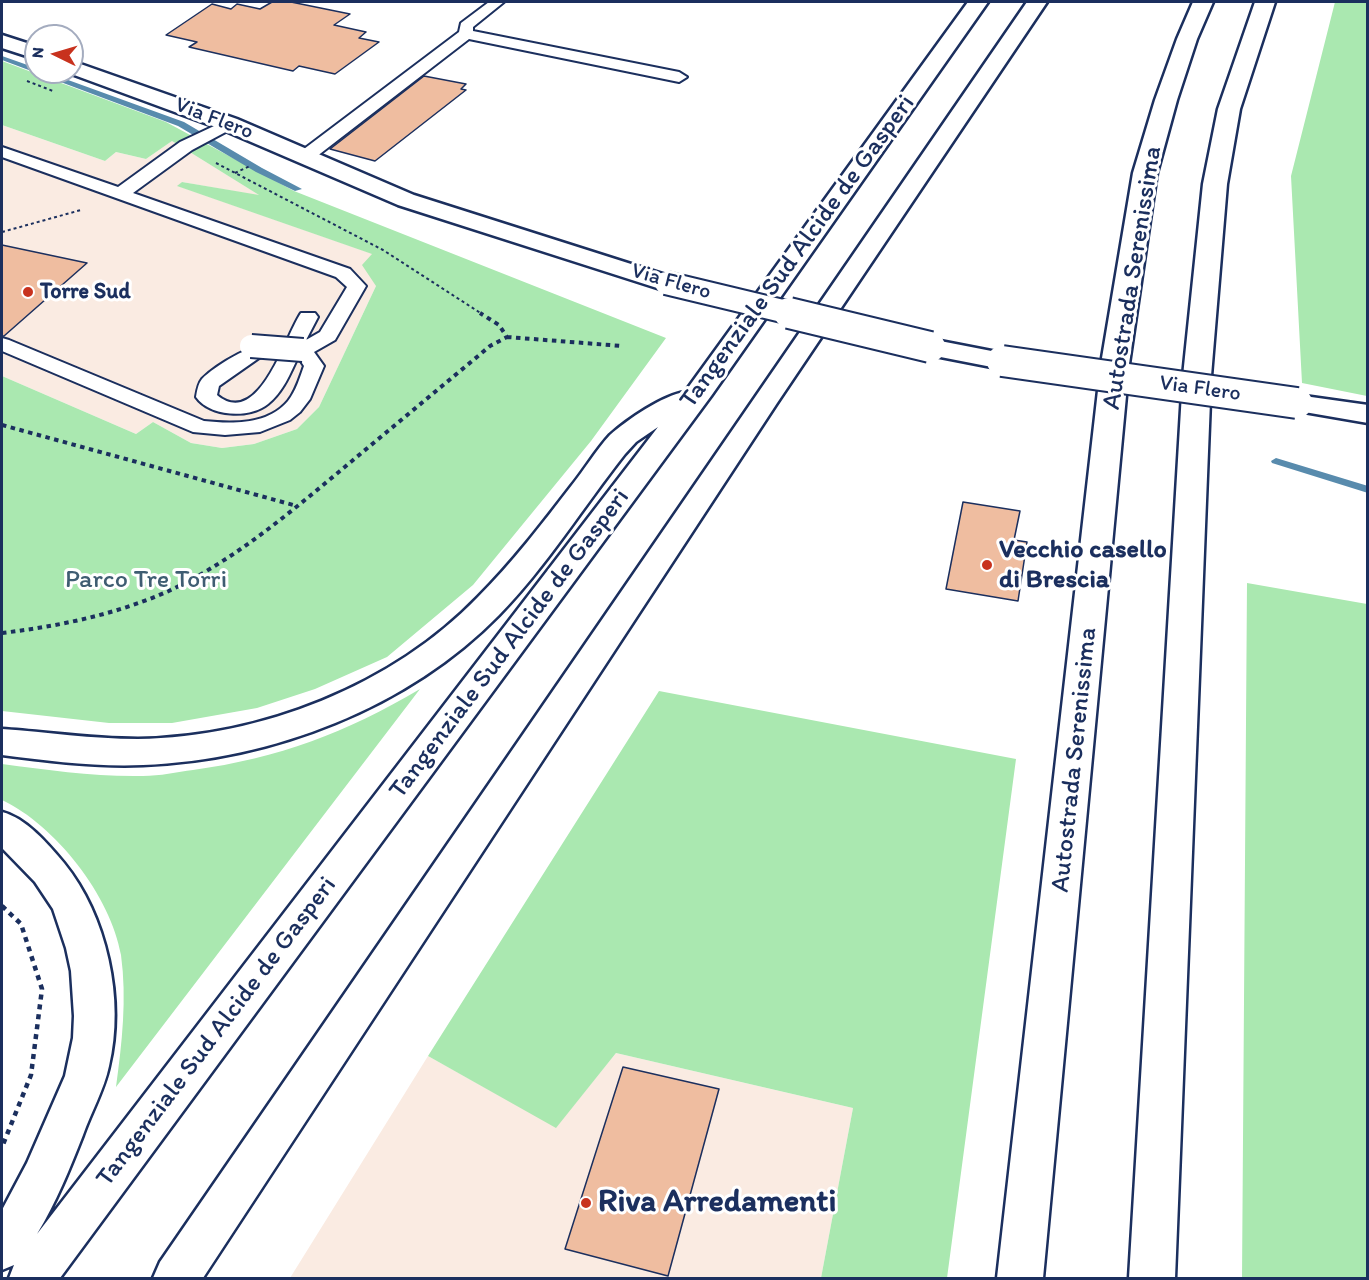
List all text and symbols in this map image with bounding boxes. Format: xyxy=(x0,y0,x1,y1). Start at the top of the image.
north arrow xyxy=(24,24,84,84)
text: N xyxy=(28,46,47,59)
street label: Tangenziale Sud Alcide de Gasperi xyxy=(674,89,922,415)
street label: Via Flero xyxy=(171,92,257,146)
street label: Autostrada Serenissima xyxy=(1097,144,1169,412)
street label: Via Flero xyxy=(628,258,714,306)
place label: Torre Sud xyxy=(40,279,131,305)
marker: Torre Sud xyxy=(21,285,35,299)
street label: Via Flero xyxy=(1158,370,1242,408)
street label: Tangenziale Sud Alcide de Gasperi xyxy=(383,483,637,805)
place label: Vecchio casello di Brescia xyxy=(999,534,1167,596)
marker: Vecchio casello di Brescia xyxy=(980,558,994,572)
park label: Parco Tre Torri xyxy=(65,564,227,596)
street label: Autostrada Serenissima xyxy=(1046,626,1104,894)
street label: Tangenziale Sud Alcide de Gasperi xyxy=(90,871,344,1193)
place label: Riva Arredamenti xyxy=(598,1184,837,1222)
marker: Riva Arredamenti xyxy=(579,1196,593,1210)

